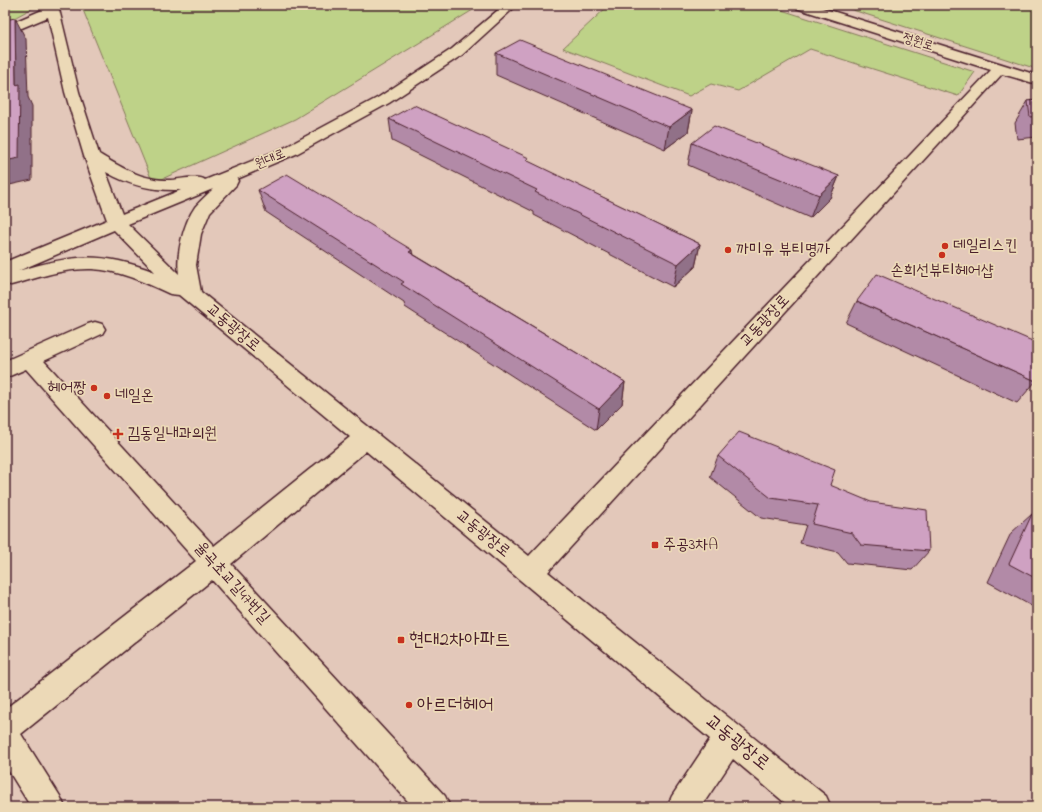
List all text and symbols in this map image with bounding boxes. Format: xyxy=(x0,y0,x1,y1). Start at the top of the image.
street label: 정원로 xyxy=(900,28,936,56)
street label: 원대로 xyxy=(252,144,288,174)
place label: 데일리스킨 xyxy=(953,234,1017,258)
place label: 까미유 뷰티명가 xyxy=(736,238,830,262)
marker: 데일리스킨 xyxy=(940,241,950,251)
marker: 까미유 뷰티명가 xyxy=(723,245,733,255)
marker: 손희선뷰티헤어샵 xyxy=(937,250,947,260)
place label: 손희선뷰티헤어샵 xyxy=(891,259,994,283)
street label: 교동광장로 xyxy=(734,289,796,353)
street label: 교동광장로 xyxy=(201,298,265,358)
place label: 헤어짱 xyxy=(47,376,86,400)
marker: 헤어짱 xyxy=(89,383,99,393)
place label: 네일온 xyxy=(115,384,154,408)
marker: 네일온 xyxy=(102,391,112,401)
place label: 김동일내과의원 xyxy=(127,422,217,446)
marker: 김동일내과의원 xyxy=(112,428,124,440)
street label: 교동광장로 xyxy=(450,504,516,564)
place label: 주공3차A xyxy=(663,533,718,557)
street label: 율곡초교길47번길 xyxy=(189,537,276,630)
marker: 주공3차A xyxy=(650,540,660,550)
place label: 현대2차아파트 xyxy=(409,627,510,654)
marker: 현대2차아파트 xyxy=(396,635,406,645)
place label: 아르더헤어 xyxy=(417,692,493,719)
marker: 아르더헤어 xyxy=(404,700,414,710)
street label: 교동광장로 xyxy=(699,708,775,778)

